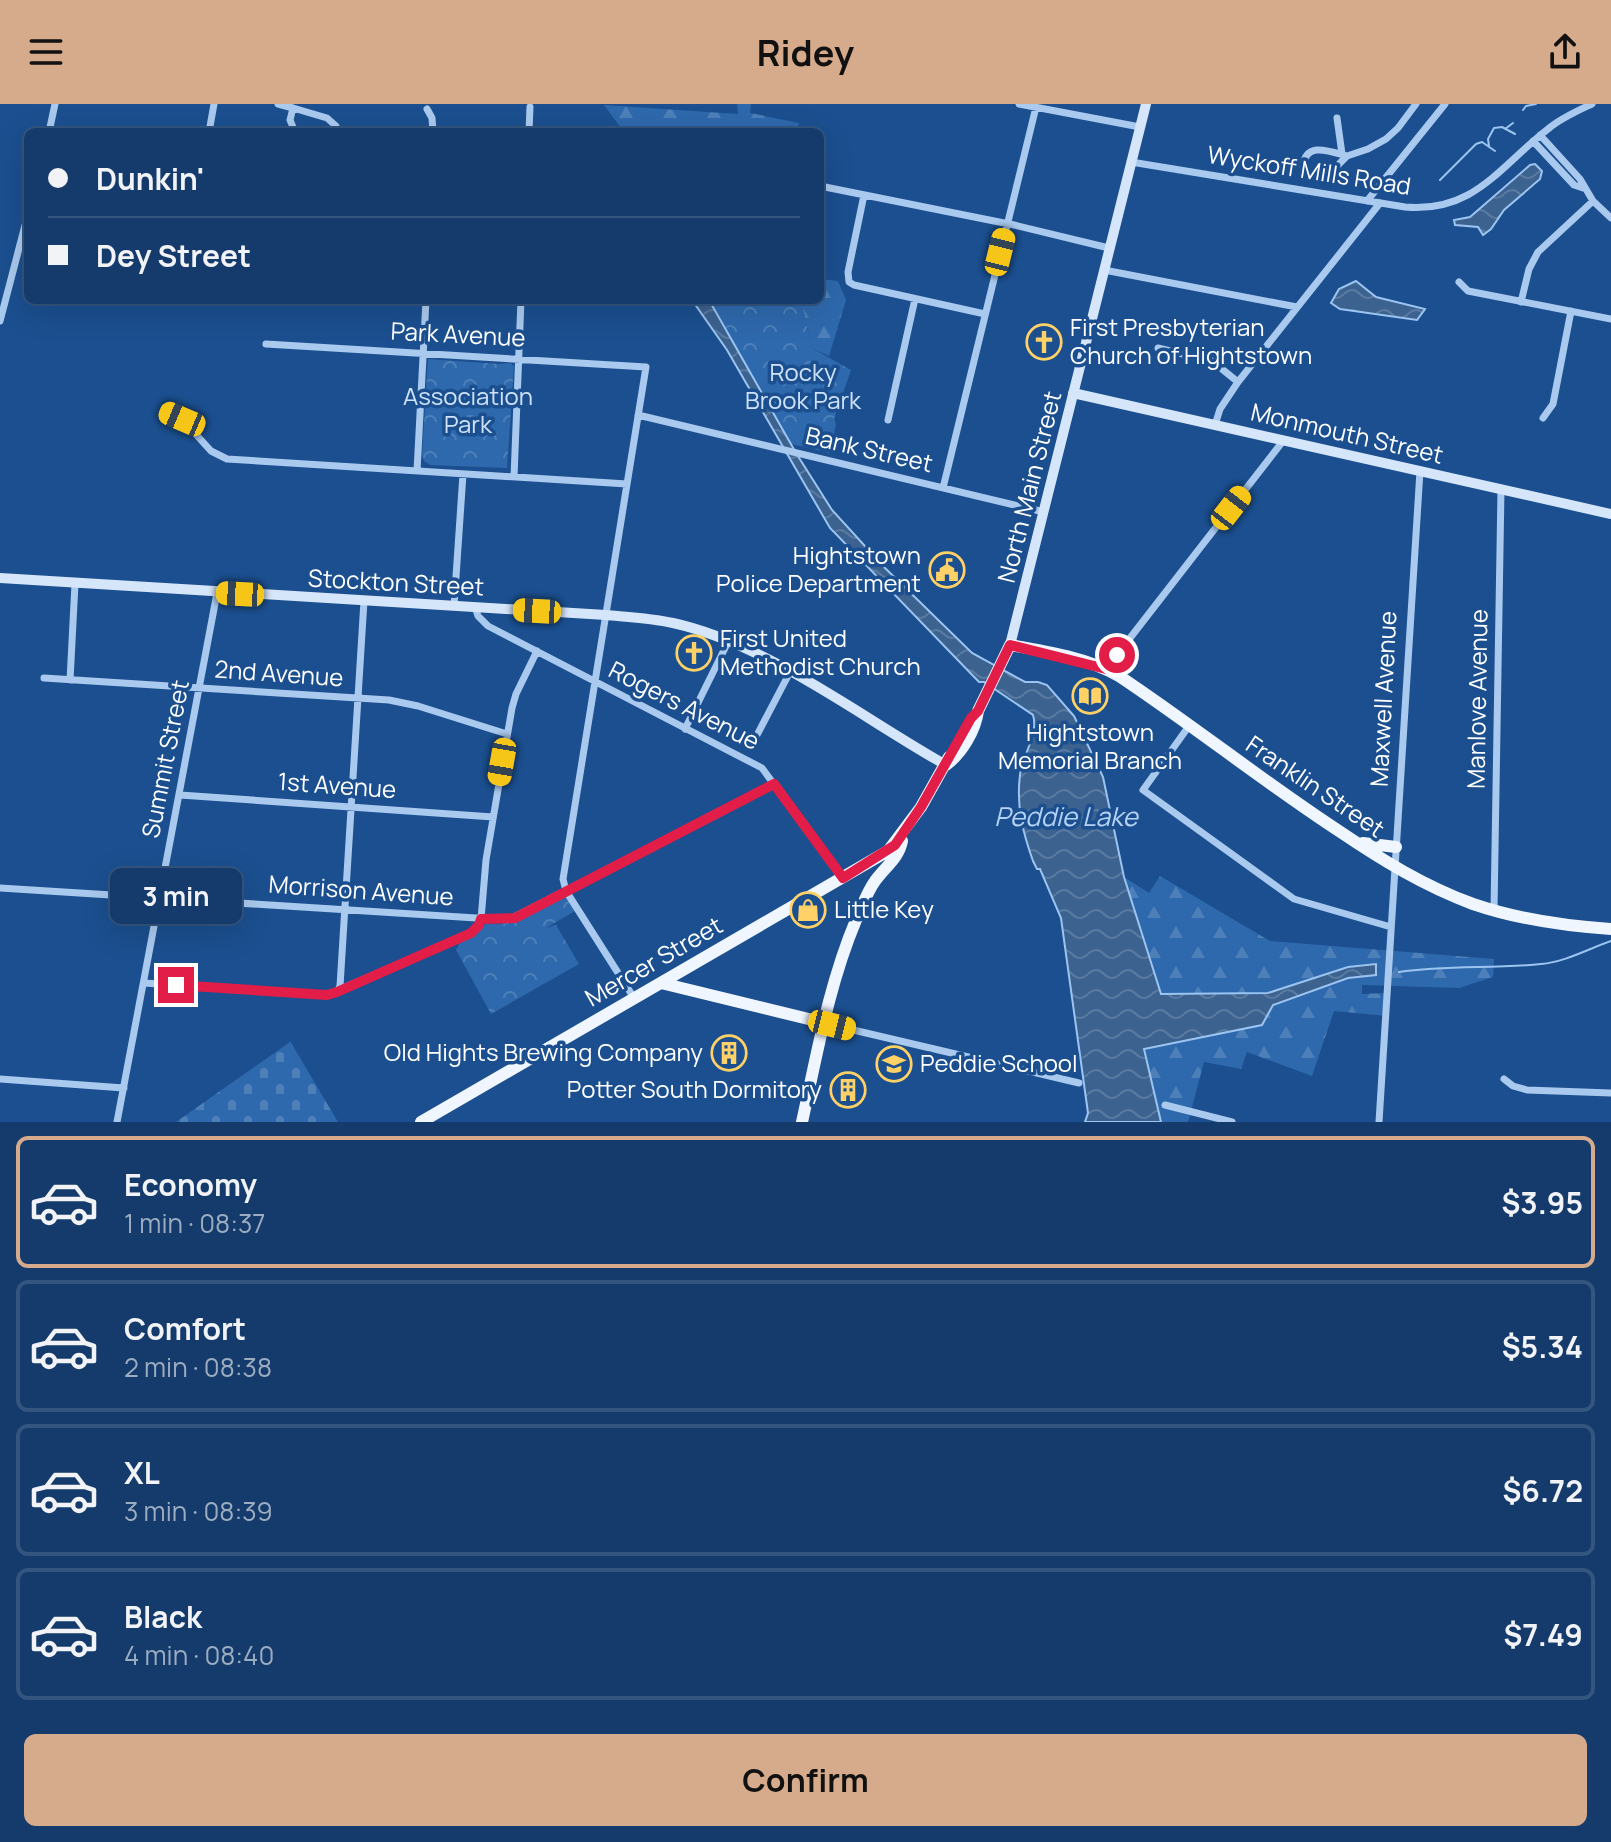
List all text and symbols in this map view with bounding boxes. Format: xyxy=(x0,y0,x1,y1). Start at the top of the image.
text: Ridey xyxy=(757,28,854,77)
icon: menu xyxy=(24,30,68,74)
icon: share xyxy=(1543,30,1587,74)
street label: Wyckoff Mills Road xyxy=(1205,137,1413,202)
text: Dunkin' xyxy=(96,158,204,199)
car xyxy=(983,226,1017,278)
text: Dey Street xyxy=(96,235,251,276)
place label: First Presbyterian Church of Hightstown xyxy=(1070,310,1312,371)
street label: Park Avenue xyxy=(390,313,526,354)
church icon: First Presbyterian Church of Hightstown xyxy=(1025,323,1063,361)
park label: Rocky Brook Park xyxy=(745,355,862,416)
park label: Association Park xyxy=(403,379,533,440)
street label: North Main Street xyxy=(989,387,1068,586)
street label: Monmouth Street xyxy=(1248,394,1447,471)
car xyxy=(155,399,209,439)
street label: Bank Street xyxy=(803,418,936,479)
car xyxy=(1207,482,1255,534)
place label: Hightstown Police Department xyxy=(716,538,921,599)
public building icon: Hightstown Police Department xyxy=(928,551,966,589)
street label: Stockton Street xyxy=(307,560,485,603)
car xyxy=(215,581,265,607)
car xyxy=(512,598,562,624)
street label: Manlove Avenue xyxy=(1458,609,1495,789)
street label: Maxwell Avenue xyxy=(1361,610,1404,788)
place label: First United Methodist Church xyxy=(720,621,921,682)
church icon: First United Methodist Church xyxy=(675,634,713,672)
route start xyxy=(1099,637,1135,673)
street label: 2nd Avenue xyxy=(214,652,345,693)
street label: Rogers Avenue xyxy=(604,652,766,757)
street label: Summit Street xyxy=(133,677,196,841)
library icon: Hightstown Memorial Branch xyxy=(1071,677,1109,715)
place label: Hightstown Memorial Branch xyxy=(998,715,1182,776)
street label: Franklin Street xyxy=(1240,727,1392,844)
car xyxy=(486,736,518,788)
street label: 1st Avenue xyxy=(277,764,397,805)
water label: Peddie Lake xyxy=(994,798,1140,834)
street label: Morrison Avenue xyxy=(268,867,455,912)
callout: 3 min xyxy=(110,869,242,925)
text: 3 min xyxy=(142,878,210,914)
shop icon: Little Key xyxy=(789,891,827,929)
place label: Little Key xyxy=(834,892,934,925)
street label: Mercer Street xyxy=(579,908,728,1013)
route end xyxy=(158,967,194,1003)
car xyxy=(806,1008,858,1042)
building icon: Old Hights Brewing Company xyxy=(710,1034,748,1072)
place label: Old Hights Brewing Company xyxy=(384,1035,703,1068)
school or university icon: Peddie School xyxy=(875,1045,913,1083)
place label: Peddie School xyxy=(920,1046,1078,1079)
building icon: Potter South Dormitory xyxy=(829,1071,867,1109)
place label: Potter South Dormitory xyxy=(567,1072,822,1105)
text: Economy xyxy=(124,1164,257,1205)
icon: car xyxy=(28,1166,100,1238)
text: $3.95 xyxy=(1501,1182,1583,1223)
text: 1 min · 08:37 xyxy=(124,1205,265,1241)
text: Comfort xyxy=(124,1308,246,1349)
icon: car xyxy=(28,1310,100,1382)
text: $5.34 xyxy=(1502,1326,1583,1367)
text: 2 min · 08:38 xyxy=(124,1349,272,1385)
text: XL xyxy=(124,1452,160,1493)
icon: car xyxy=(28,1454,100,1526)
text: $6.72 xyxy=(1503,1470,1583,1511)
text: 3 min · 08:39 xyxy=(124,1493,273,1529)
text: Black xyxy=(124,1596,202,1637)
icon: car xyxy=(28,1598,100,1670)
text: $7.49 xyxy=(1503,1614,1583,1655)
text: 4 min · 08:40 xyxy=(124,1637,274,1673)
button: Confirm xyxy=(24,1734,1587,1826)

